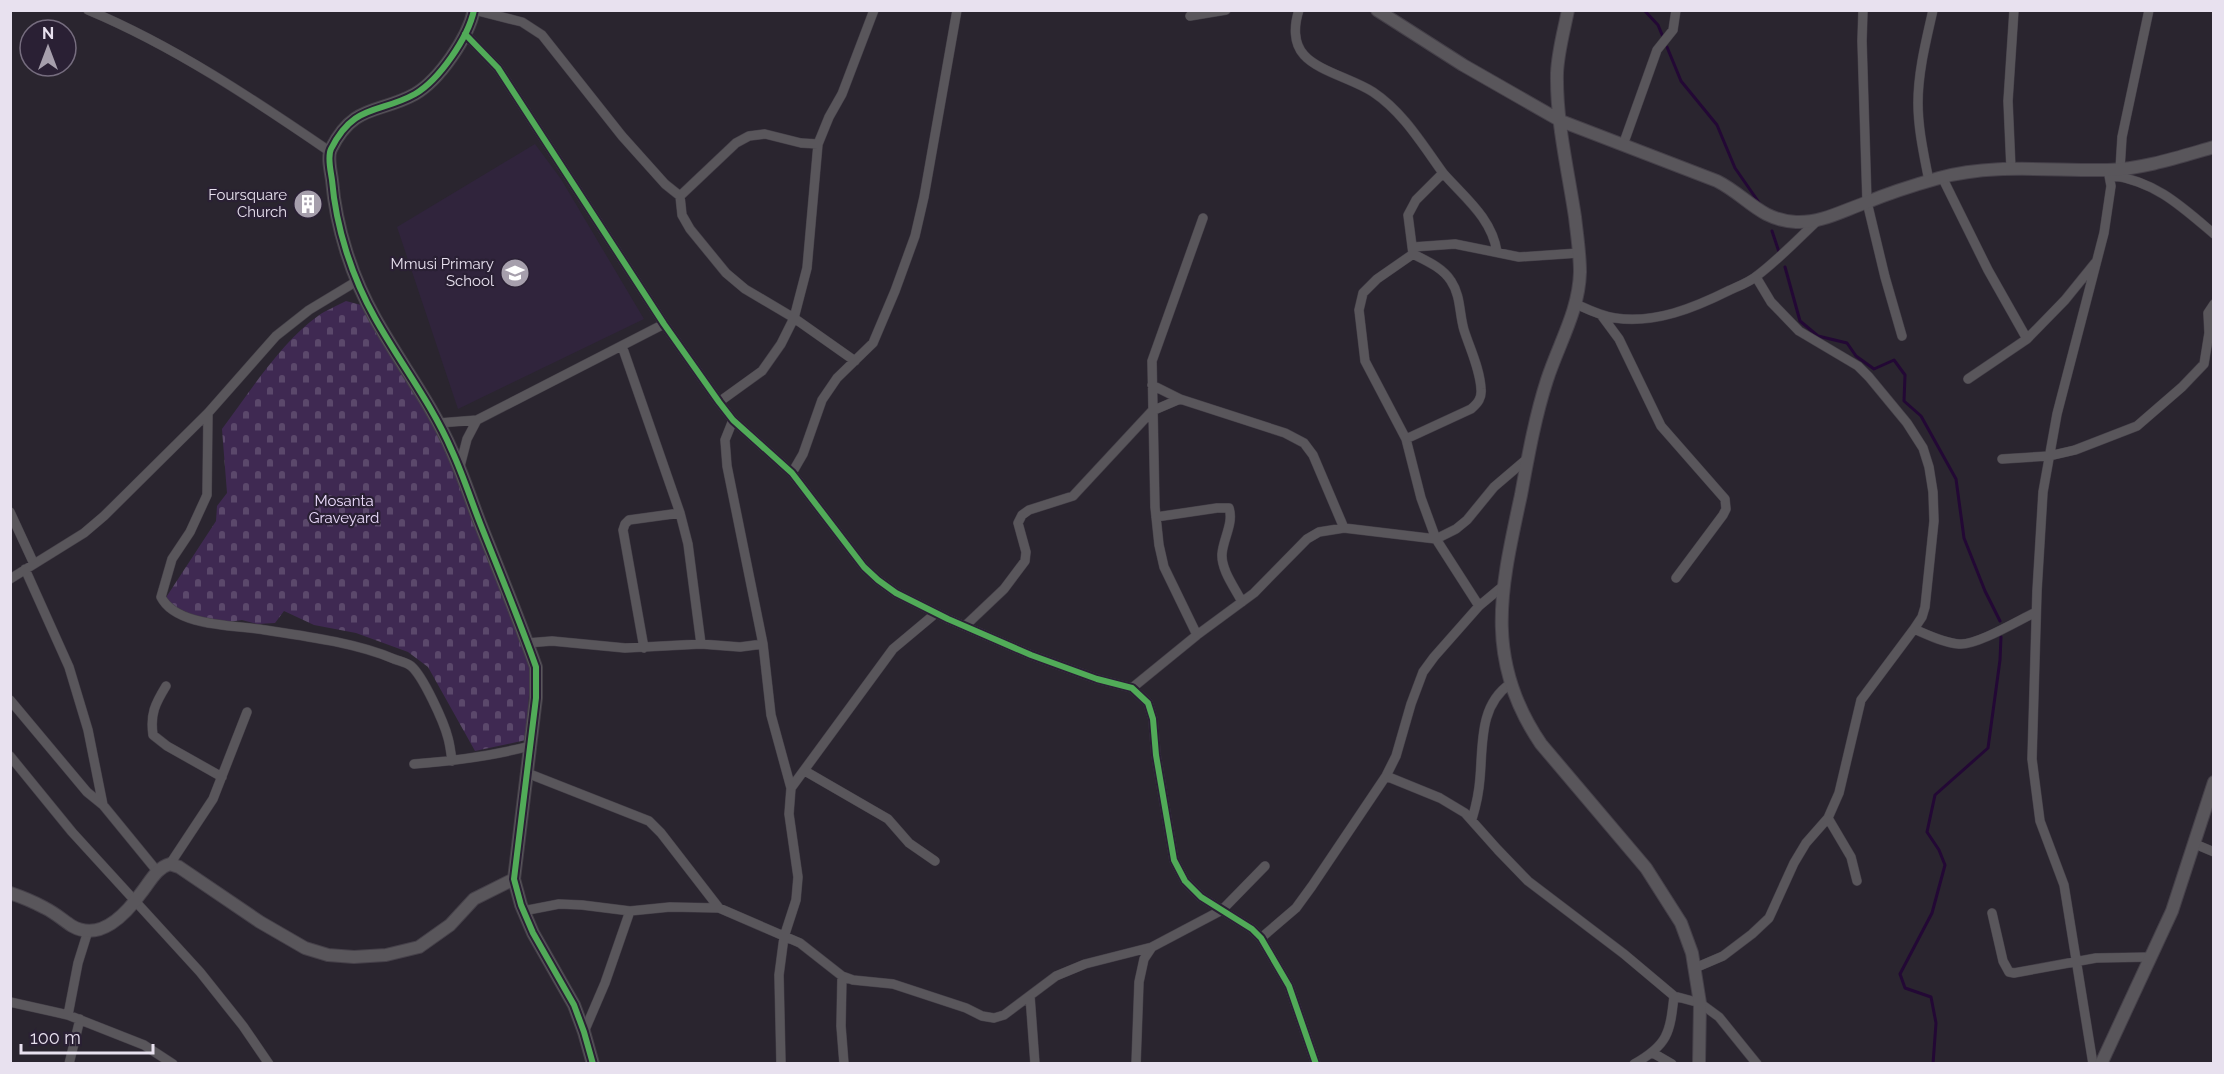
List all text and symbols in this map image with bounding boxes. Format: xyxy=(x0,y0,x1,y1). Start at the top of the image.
north arrow xyxy=(18,18,78,78)
text: N xyxy=(42,24,54,43)
place label: Foursquare Church xyxy=(208,186,287,221)
building icon: Foursquare Church xyxy=(292,188,324,220)
place label: Mmusi Primary School xyxy=(391,255,495,290)
school or university icon: Mmusi Primary School xyxy=(499,257,531,289)
park label: Mosanta Graveyard xyxy=(309,492,379,527)
scale bar xyxy=(21,1017,153,1055)
text: 100 m xyxy=(30,1027,81,1048)

